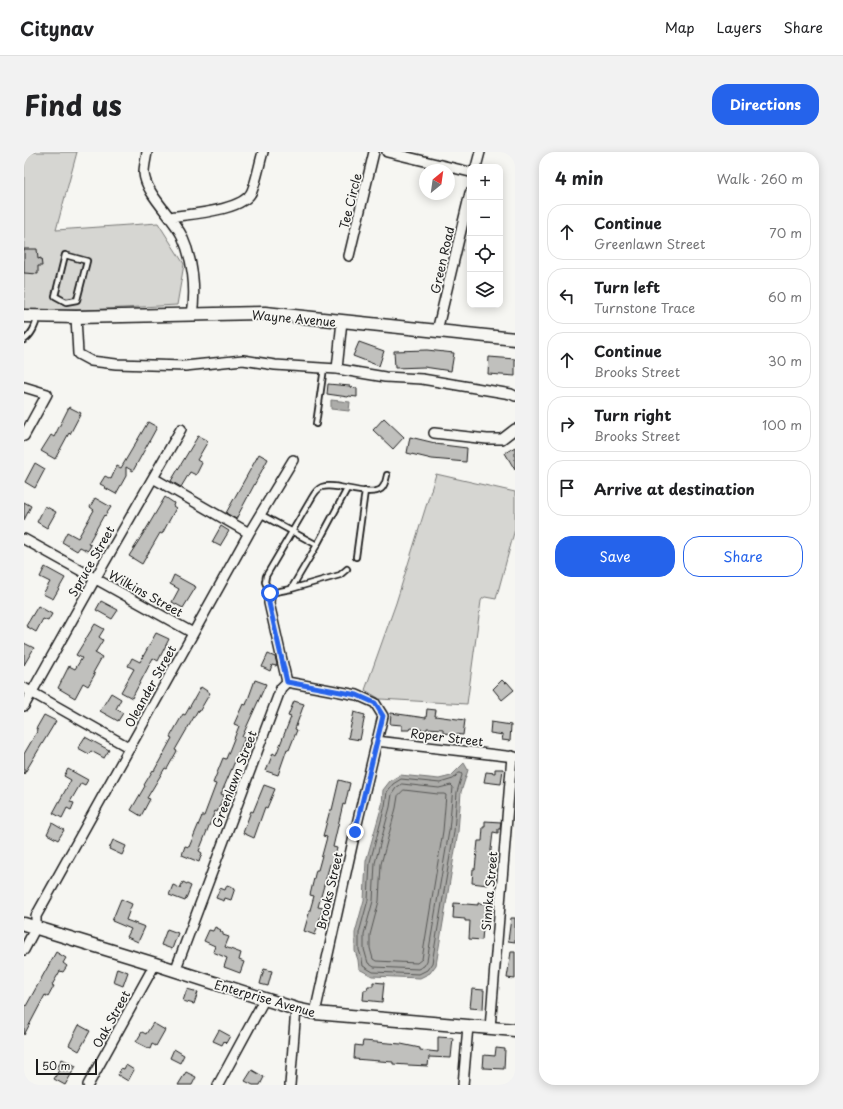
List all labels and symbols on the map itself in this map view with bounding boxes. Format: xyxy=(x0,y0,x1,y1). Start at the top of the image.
north arrow xyxy=(419,164,455,200)
street label: Tee Circle xyxy=(334,171,366,231)
street label: Green Road xyxy=(426,225,458,295)
street label: Wayne Avenue xyxy=(251,305,337,331)
street label: Spruce Street xyxy=(63,522,119,600)
street label: Wilkins Street xyxy=(106,565,187,621)
route start xyxy=(261,584,279,602)
street label: Oleander Street xyxy=(120,642,180,730)
street label: Roper Street xyxy=(410,724,485,750)
street label: Greenlawn Street xyxy=(207,728,261,830)
route end xyxy=(346,823,364,841)
street label: Brooks Street xyxy=(311,850,347,932)
street label: Sinnka Street xyxy=(477,850,501,931)
street label: Enterprise Avenue xyxy=(212,975,318,1021)
street label: Oak Street xyxy=(88,987,134,1051)
scale bar xyxy=(36,1057,97,1076)

